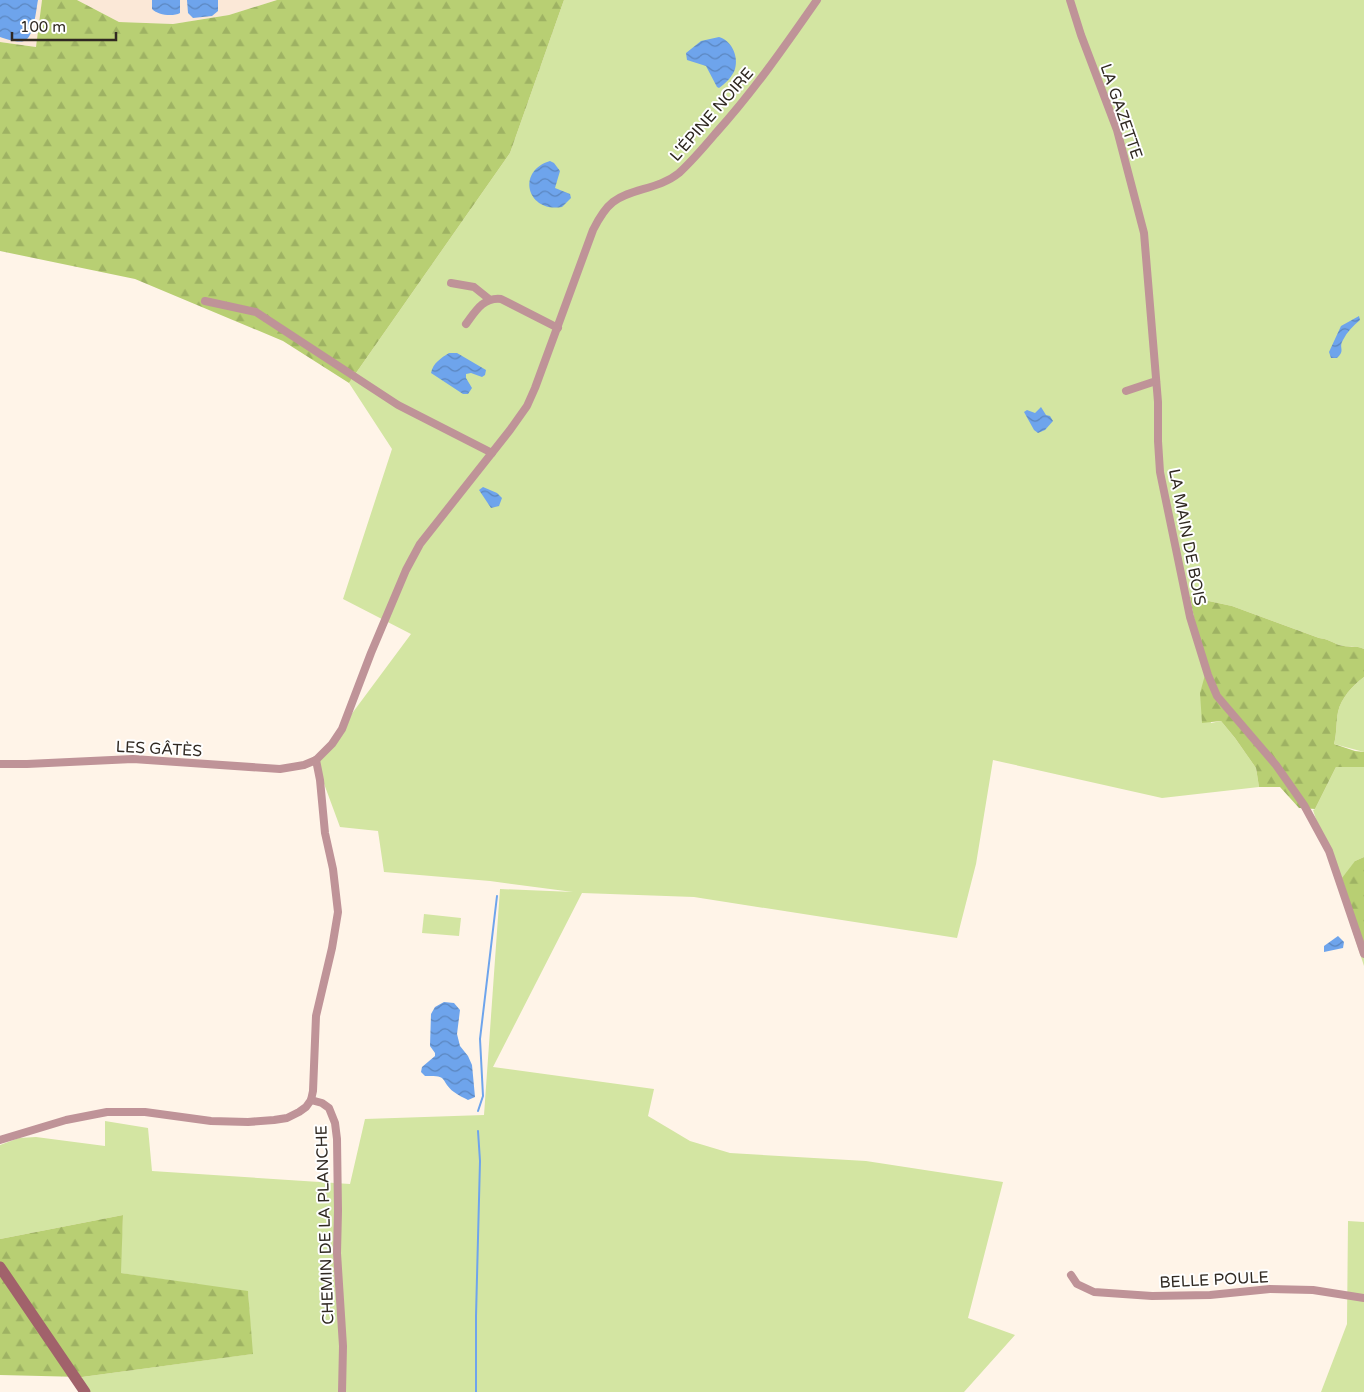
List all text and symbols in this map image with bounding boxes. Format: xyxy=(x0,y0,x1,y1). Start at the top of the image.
scale bar xyxy=(12,10,116,42)
text: 100 m xyxy=(20,18,66,36)
street label: LA GAZETTE xyxy=(1095,61,1147,161)
street label: L'ÉPINE NOIRE xyxy=(666,64,758,166)
street label: LA MAIN DE BOIS xyxy=(1164,467,1210,607)
street label: LES GÂTÈS xyxy=(115,737,203,761)
street label: CHEMIN DE LA PLANCHE xyxy=(312,1125,338,1325)
street label: BELLE POULE xyxy=(1159,1267,1269,1293)

